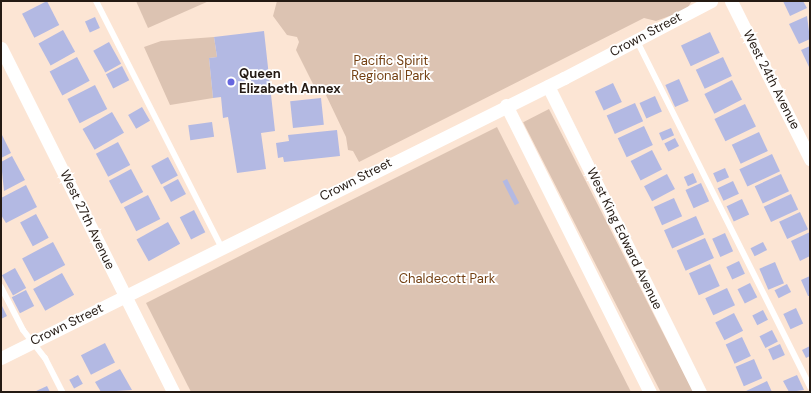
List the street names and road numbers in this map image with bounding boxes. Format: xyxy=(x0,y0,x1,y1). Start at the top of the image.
street label: Crown Street xyxy=(607,10,685,60)
street label: West 24th Avenue xyxy=(739,28,803,132)
street label: Crown Street xyxy=(317,155,395,205)
street label: West King Edward Avenue xyxy=(583,166,665,312)
street label: West 27th Avenue xyxy=(56,168,118,272)
street label: Crown Street xyxy=(28,301,106,349)

